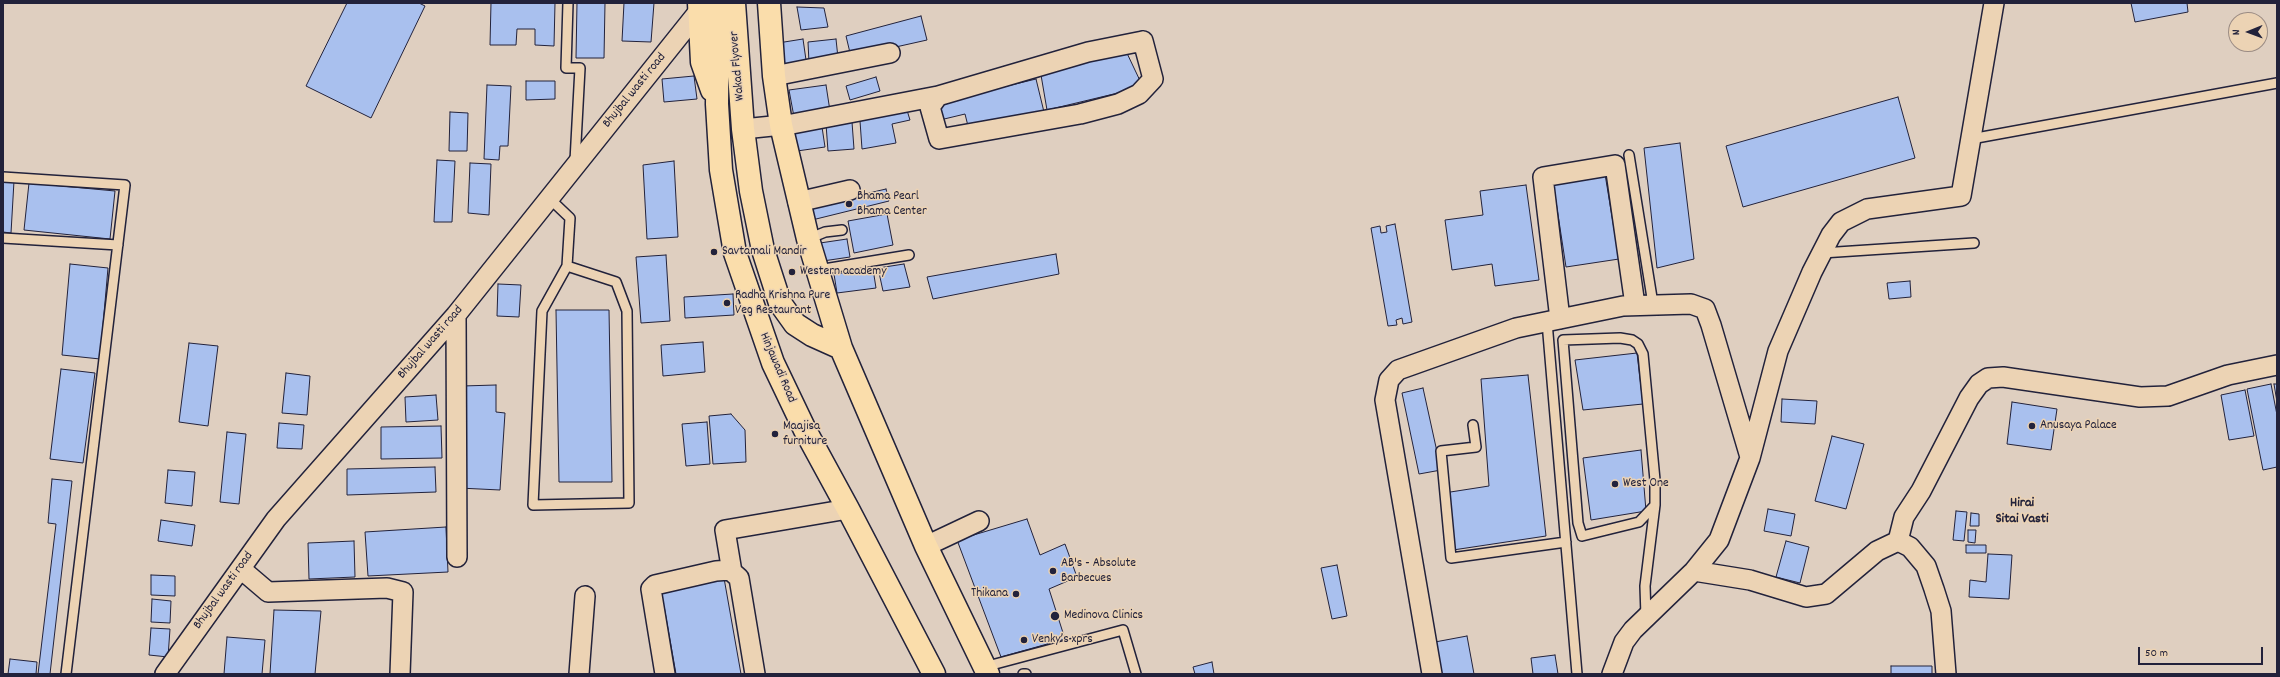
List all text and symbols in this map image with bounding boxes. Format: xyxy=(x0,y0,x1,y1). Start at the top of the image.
north arrow xyxy=(2228,12,2268,52)
text: N xyxy=(2229,29,2245,35)
street label: Wakad Flyover xyxy=(727,30,749,102)
street label: Bhujbal wasti road xyxy=(600,50,670,132)
place label: Bhama Pearl Bhama Center xyxy=(857,189,927,220)
marker: Bhama Pearl Bhama Center xyxy=(844,199,854,209)
place label: Savtamali Mandir xyxy=(722,244,807,260)
marker: Savtamali Mandir xyxy=(709,247,719,257)
place label: Western academy xyxy=(800,264,886,280)
marker: Western academy xyxy=(787,267,797,277)
place label: Radha Krishna Pure Veg Restaurant xyxy=(735,288,830,319)
marker: Radha Krishna Pure Veg Restaurant xyxy=(722,298,732,308)
street label: Bhujbal wasti road xyxy=(395,303,467,383)
street label: Hinjawadi Road xyxy=(755,331,799,405)
place label: Anusaya Palace xyxy=(2040,418,2117,434)
place label: Maajisa furniture xyxy=(783,419,827,450)
marker: Anusaya Palace xyxy=(2027,421,2037,431)
marker: Maajisa furniture xyxy=(770,429,780,439)
place label: West One xyxy=(1623,476,1669,492)
marker: West One xyxy=(1610,479,1620,489)
district label: Hirai Sitai Vasti xyxy=(1995,496,2049,528)
street label: Bhujbal wasti road xyxy=(191,549,257,633)
place label: AB's - Absolute Barbecues xyxy=(1061,556,1136,587)
marker: AB's - Absolute Barbecues xyxy=(1048,566,1058,576)
place label: Thikana xyxy=(971,586,1008,602)
marker: Thikana xyxy=(1011,589,1021,599)
place label: Medinova Clinics xyxy=(1064,608,1143,624)
marker: Medinova Clinics xyxy=(1049,610,1061,622)
place label: Venky’s xprs xyxy=(1032,632,1093,648)
marker: Venky’s xprs xyxy=(1019,635,1029,645)
scale bar xyxy=(2140,639,2265,665)
text: 50 m xyxy=(2145,645,2168,662)

